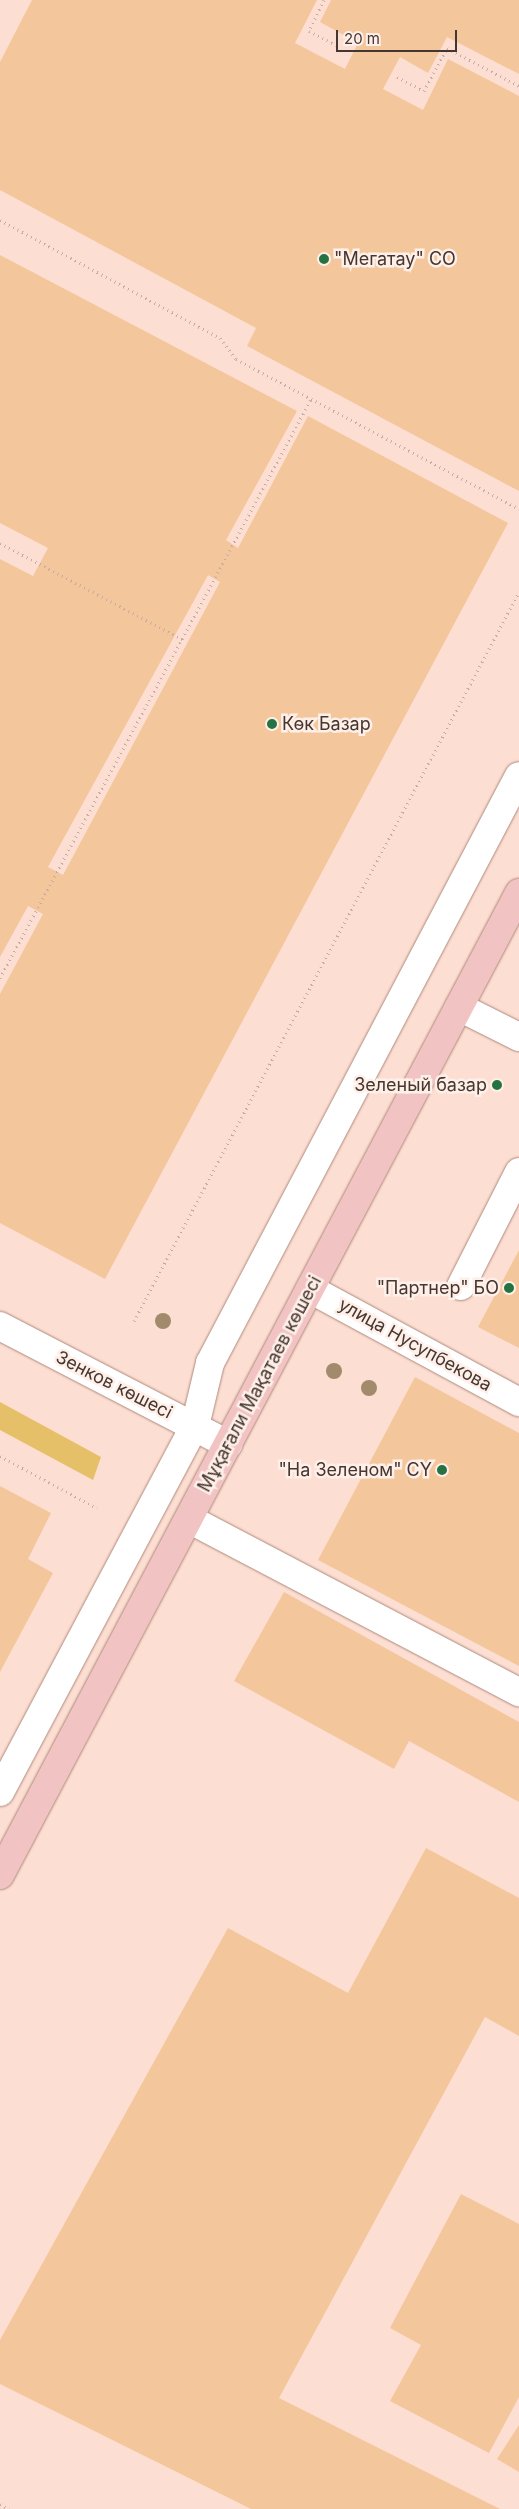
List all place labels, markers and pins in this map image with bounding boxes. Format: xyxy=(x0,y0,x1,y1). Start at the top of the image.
place label: "Мегатау" СО xyxy=(334,248,456,270)
marker: "Мегатау" СО xyxy=(318,253,330,265)
place label: Көк Базар xyxy=(282,713,371,735)
marker: Көк Базар xyxy=(266,718,278,730)
place label: Зеленый базар xyxy=(354,1074,487,1096)
marker: Зеленый базар xyxy=(491,1079,503,1091)
place label: "Партнер" БО xyxy=(377,1277,499,1299)
marker: "Партнер" БО xyxy=(503,1282,515,1294)
place label: "На Зеленом" СҮ xyxy=(278,1459,432,1481)
marker: "На Зеленом" СҮ xyxy=(436,1464,448,1476)

